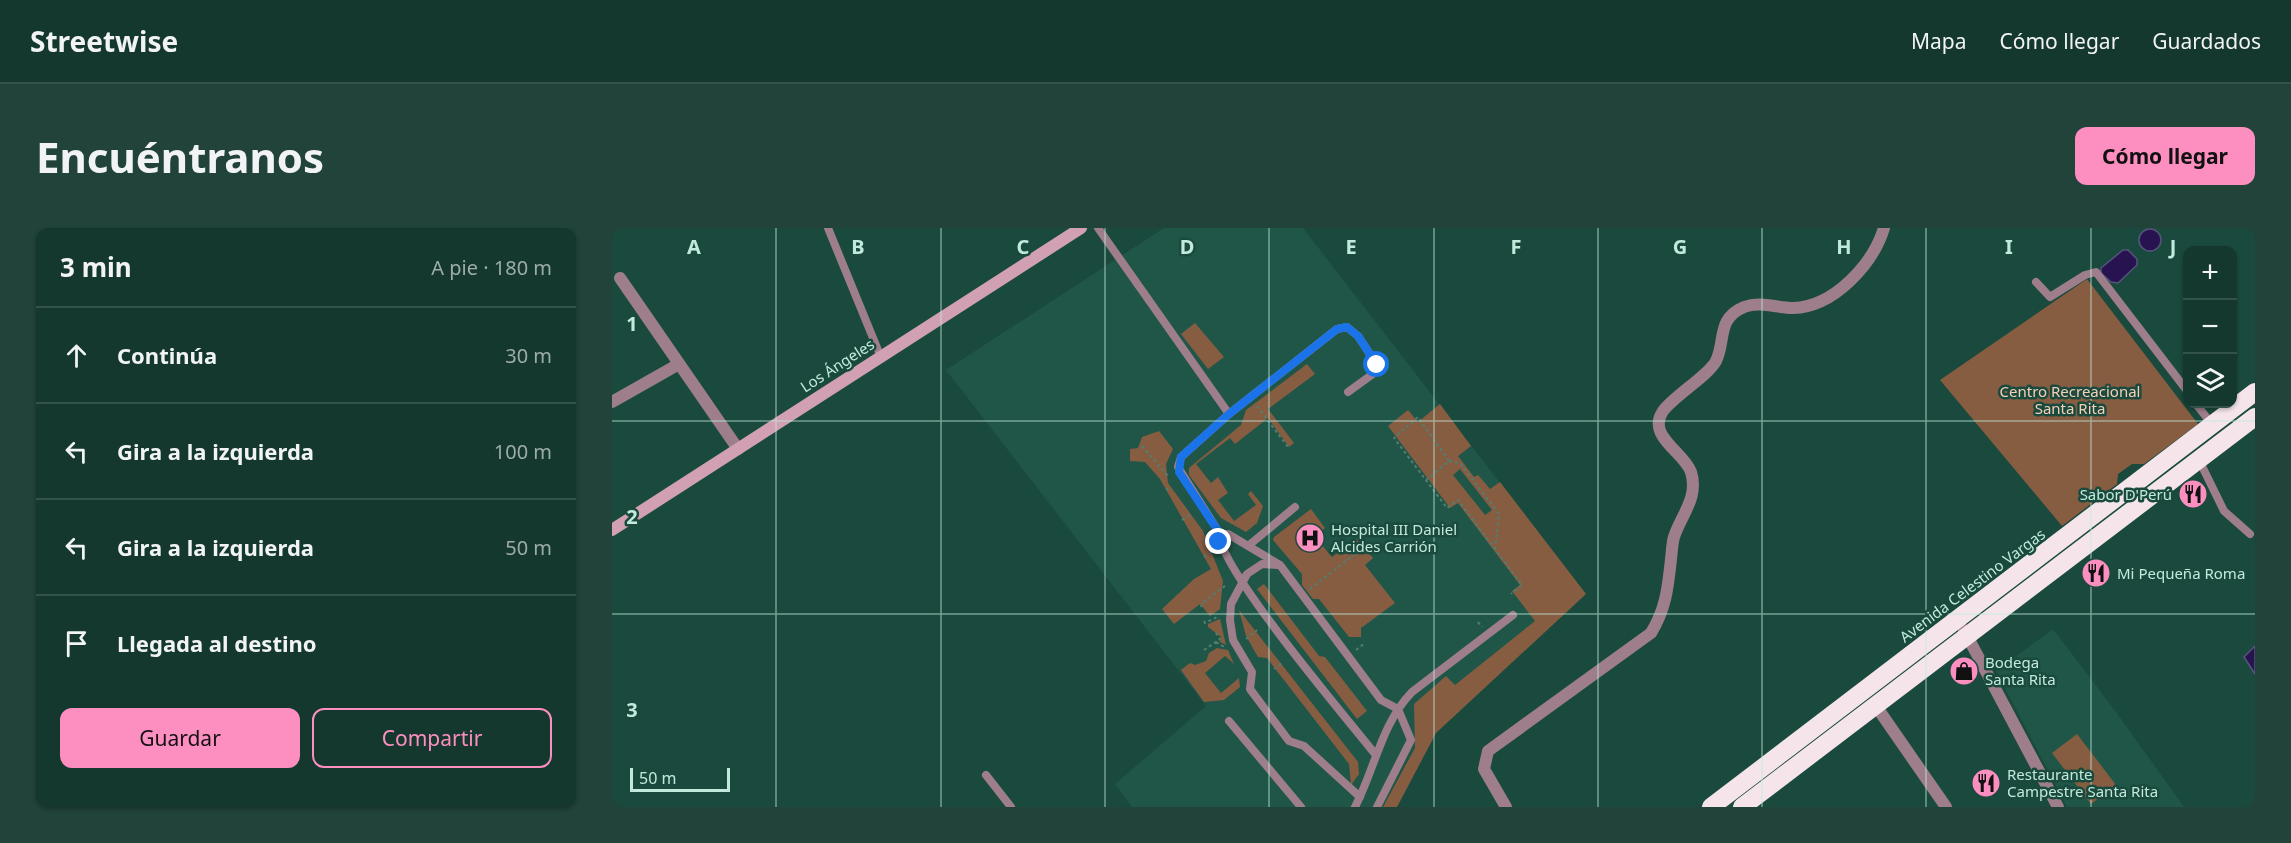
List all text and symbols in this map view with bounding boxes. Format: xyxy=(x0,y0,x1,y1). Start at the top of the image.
text: Streetwise xyxy=(30,22,178,60)
text: Mapa xyxy=(1911,27,1966,55)
text: Cómo llegar xyxy=(1999,27,2119,55)
text: Guardados xyxy=(2152,27,2261,55)
button: Cómo llegar xyxy=(2075,127,2255,185)
text: Encuéntranos xyxy=(36,128,324,185)
text: A xyxy=(687,233,701,260)
text: B xyxy=(851,233,865,260)
text: C xyxy=(1017,233,1030,260)
text: D xyxy=(1180,233,1194,260)
text: E xyxy=(1345,233,1357,260)
text: F xyxy=(1511,233,1521,260)
text: G xyxy=(1673,233,1687,260)
text: H xyxy=(1836,233,1852,260)
text: I xyxy=(2005,233,2013,260)
text: J xyxy=(2168,233,2176,260)
map controls xyxy=(2183,246,2237,408)
button: + xyxy=(2183,246,2237,300)
text: 3 min xyxy=(60,249,132,285)
text: A pie · 180 m xyxy=(431,254,552,281)
button: − xyxy=(2183,300,2237,354)
text: 1 xyxy=(626,310,638,337)
street label: Los Ángeles xyxy=(796,334,878,396)
icon: ahead xyxy=(60,339,93,372)
text: Continúa xyxy=(117,340,217,370)
text: 30 m xyxy=(505,342,552,369)
route start xyxy=(1363,351,1389,377)
button: layers xyxy=(2183,354,2237,408)
park label: Centro Recreacional Santa Rita xyxy=(2000,381,2140,418)
icon: left xyxy=(60,435,93,468)
text: Gira a la izquierda xyxy=(117,436,314,466)
text: 100 m xyxy=(494,438,552,465)
restaurant icon: Sabor D'Perú xyxy=(2177,478,2209,510)
place label: Sabor D'Perú xyxy=(2080,484,2172,504)
text: 2 xyxy=(626,503,638,530)
place label: Hospital III Daniel Alcides Carrión xyxy=(1331,519,1457,556)
hospital icon: Hospital III Daniel Alcides Carrión xyxy=(1294,522,1326,554)
street label: Avenida Celestino Vargas xyxy=(1895,524,2049,646)
route end xyxy=(1205,528,1231,554)
icon: left xyxy=(60,531,93,564)
text: Gira a la izquierda xyxy=(117,532,314,562)
text: 50 m xyxy=(505,534,552,561)
restaurant icon: Mi Pequeña Roma xyxy=(2080,557,2112,589)
place label: Mi Pequeña Roma xyxy=(2117,563,2245,583)
icon: arrive xyxy=(60,627,93,660)
text: Llegada al destino xyxy=(117,628,317,658)
place label: Bodega Santa Rita xyxy=(1985,652,2056,689)
shop icon: Bodega Santa Rita xyxy=(1948,655,1980,687)
text: 3 xyxy=(626,696,638,723)
button: Guardar xyxy=(60,708,300,768)
button: Compartir xyxy=(312,708,552,768)
place label: Restaurante Campestre Santa Rita xyxy=(2007,764,2158,801)
scale bar xyxy=(630,765,730,792)
text: 50 m xyxy=(639,767,676,789)
restaurant icon: Restaurante Campestre Santa Rita xyxy=(1970,767,2002,799)

